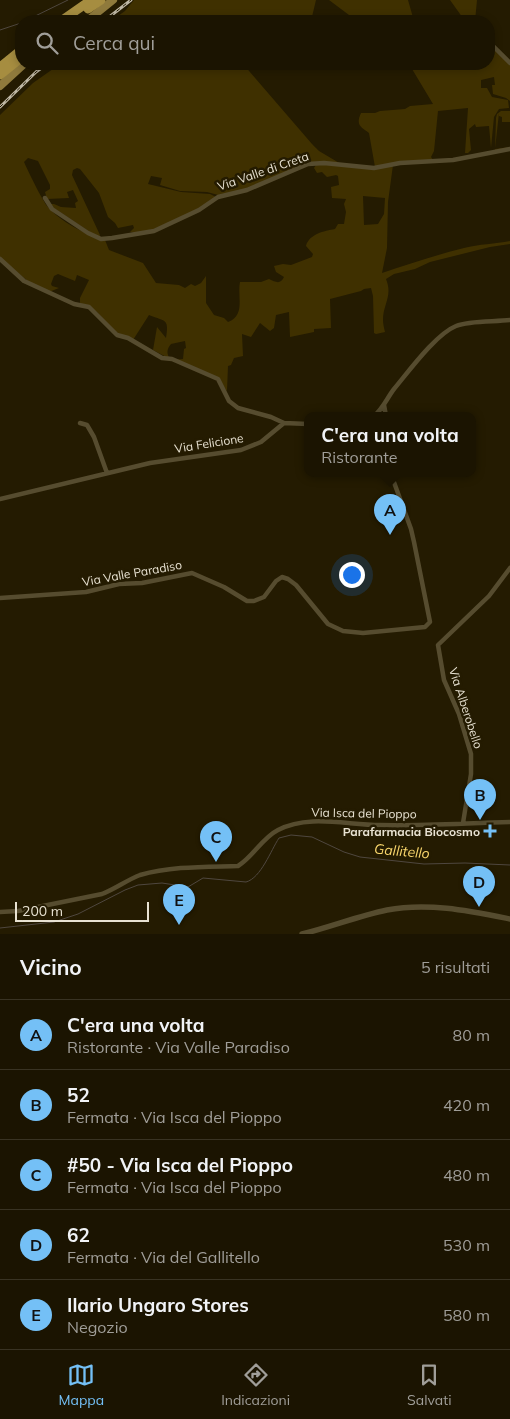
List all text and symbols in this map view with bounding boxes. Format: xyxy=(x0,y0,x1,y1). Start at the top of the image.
search box xyxy=(15,15,495,70)
icon: search xyxy=(33,29,61,57)
text: Cerca qui xyxy=(73,31,155,55)
street label: Via Valle di Creta xyxy=(215,148,311,194)
popup xyxy=(304,412,476,477)
text: C'era una volta xyxy=(321,423,459,447)
street label: Via Felicione xyxy=(173,430,245,456)
text: Ristorante xyxy=(321,447,398,467)
pin: A xyxy=(374,494,406,535)
street label: Via Valle Paradiso xyxy=(81,557,183,589)
your location xyxy=(339,562,365,588)
street label: Via Alberobello xyxy=(446,666,486,751)
pin: B xyxy=(464,779,496,820)
street label: Via Isca del Pioppo xyxy=(311,805,417,821)
pin: C xyxy=(200,821,232,862)
place label: Parafarmacia Biocosmo xyxy=(343,824,480,839)
marker: Parafarmacia Biocosmo xyxy=(484,825,496,837)
water label: Gallitello xyxy=(373,840,431,862)
pin: D xyxy=(463,866,495,907)
pin: E xyxy=(163,884,195,925)
scale bar xyxy=(15,899,149,922)
text: 200 m xyxy=(22,902,63,920)
text: Vicino xyxy=(20,954,82,980)
text: 5 risultati xyxy=(421,957,490,977)
text: C'era una volta xyxy=(67,1013,205,1037)
text: A xyxy=(30,1025,42,1045)
text: 80 m xyxy=(453,1025,490,1045)
text: Ristorante · Via Valle Paradiso xyxy=(67,1037,290,1057)
text: 52 xyxy=(67,1083,90,1107)
text: B xyxy=(30,1095,42,1115)
text: 420 m xyxy=(443,1095,490,1115)
text: Fermata · Via Isca del Pioppo xyxy=(67,1107,282,1127)
text: #50 - Via Isca del Pioppo xyxy=(67,1153,293,1177)
text: C xyxy=(31,1165,41,1185)
text: 480 m xyxy=(443,1165,490,1185)
text: Fermata · Via Isca del Pioppo xyxy=(67,1177,282,1197)
text: 62 xyxy=(67,1223,90,1247)
text: D xyxy=(30,1235,42,1255)
text: 530 m xyxy=(443,1235,490,1255)
text: Fermata · Via del Gallitello xyxy=(67,1247,260,1267)
text: Ilario Ungaro Stores xyxy=(67,1293,249,1317)
text: E xyxy=(31,1305,41,1325)
text: 580 m xyxy=(443,1305,490,1325)
text: Negozio xyxy=(67,1317,128,1337)
tab: Mappa xyxy=(59,1361,104,1409)
tab: Indicazioni xyxy=(221,1361,290,1409)
tab: Salvati xyxy=(407,1361,451,1409)

